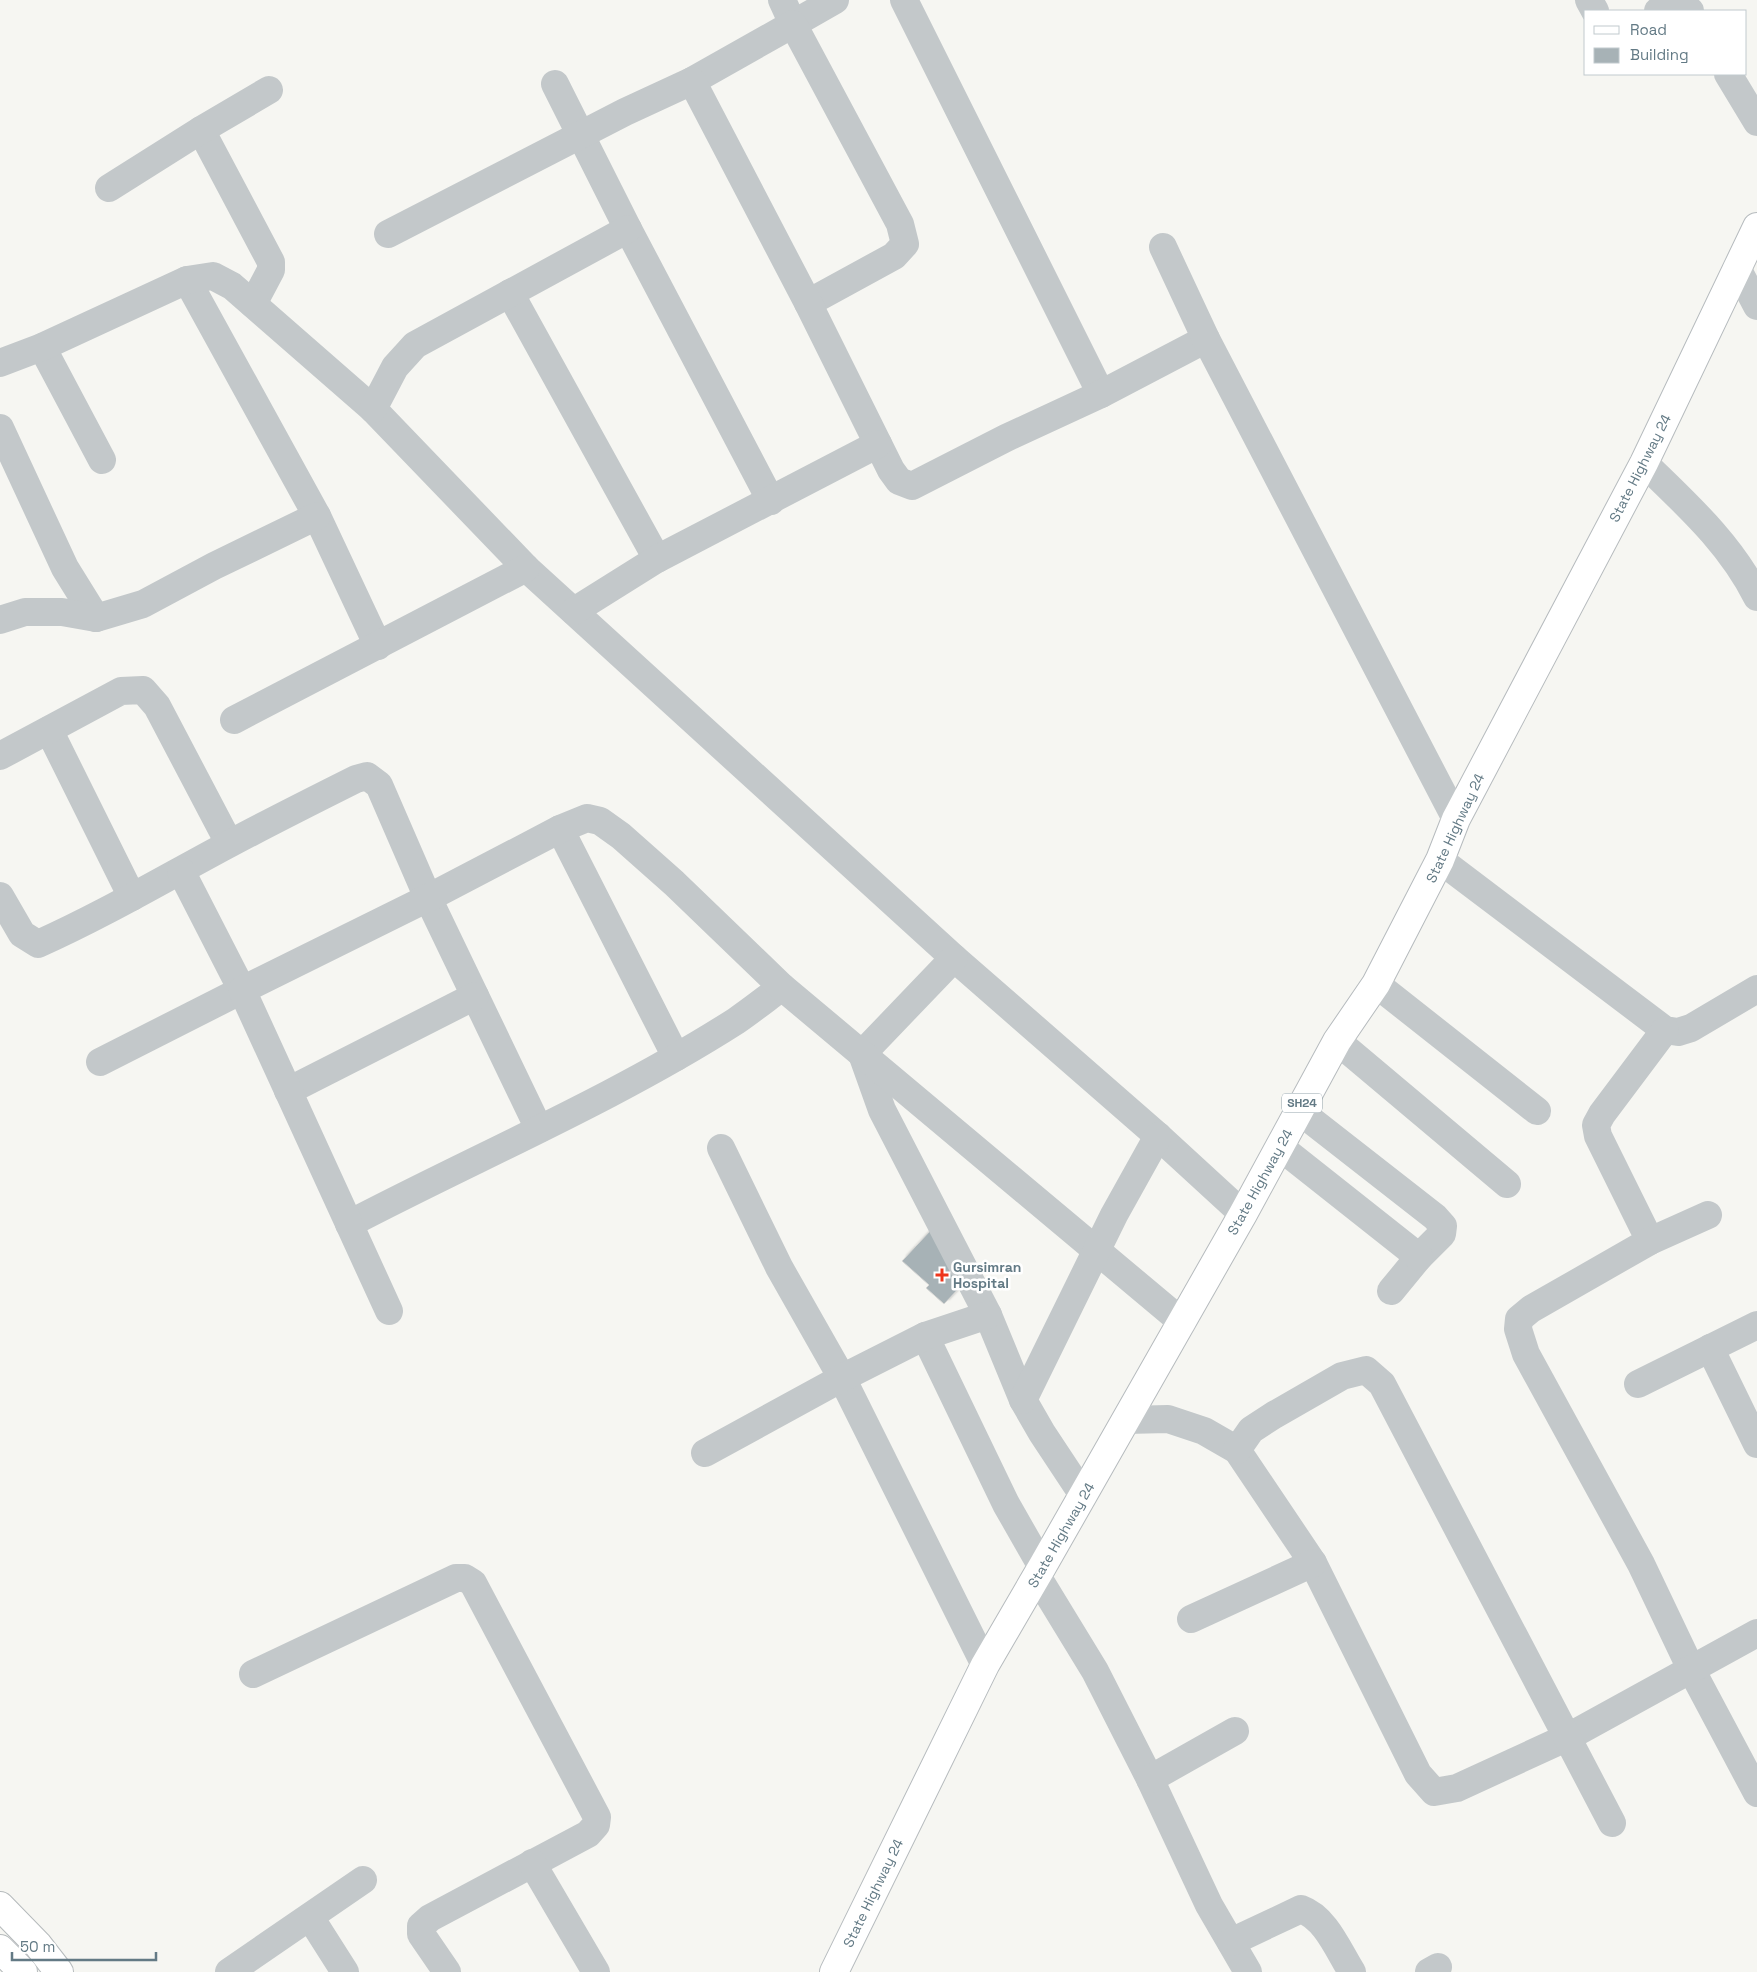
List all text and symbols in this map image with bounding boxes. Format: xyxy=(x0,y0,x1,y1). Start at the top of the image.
legend xyxy=(1584,10,1747,75)
text: Road xyxy=(1630,20,1667,39)
text: Building xyxy=(1630,45,1689,64)
street label: State Highway 24 xyxy=(1605,411,1675,525)
street label: State Highway 24 xyxy=(1422,770,1488,886)
road number: SH24 xyxy=(1282,1094,1322,1112)
street label: State Highway 24 xyxy=(1223,1126,1297,1238)
place label: Gursimran Hospital xyxy=(953,1258,1021,1292)
marker: Gursimran Hospital xyxy=(935,1268,949,1282)
street label: State Highway 24 xyxy=(1024,1479,1099,1591)
street label: State Highway 24 xyxy=(839,1835,907,1950)
scale bar xyxy=(12,1930,156,1962)
text: 50 m xyxy=(20,1937,55,1956)

